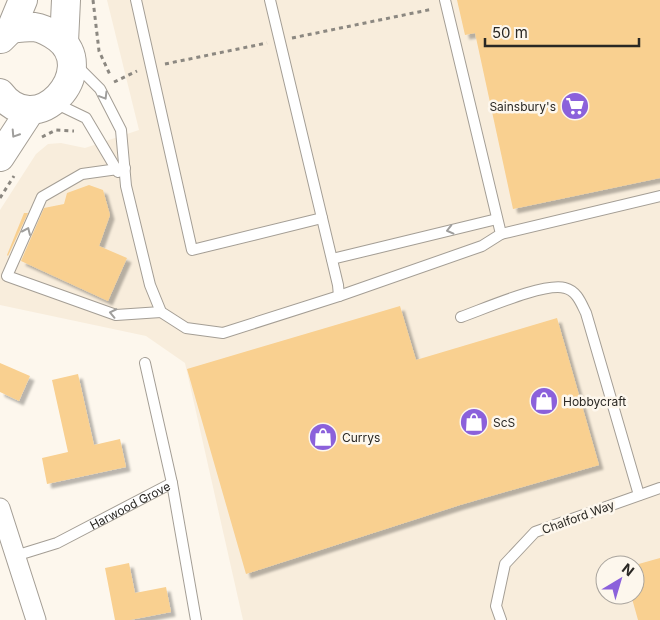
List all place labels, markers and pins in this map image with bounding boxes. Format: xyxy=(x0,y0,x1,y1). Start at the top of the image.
supermarket icon: Sainsbury's xyxy=(560,91,590,121)
place label: Sainsbury's xyxy=(489,99,556,114)
shop icon: Hobbycraft xyxy=(529,386,559,416)
place label: Hobbycraft xyxy=(563,394,626,409)
shop icon: ScS xyxy=(459,407,489,437)
place label: ScS xyxy=(493,415,516,430)
shop icon: Currys xyxy=(308,422,338,452)
place label: Currys xyxy=(342,430,380,445)

